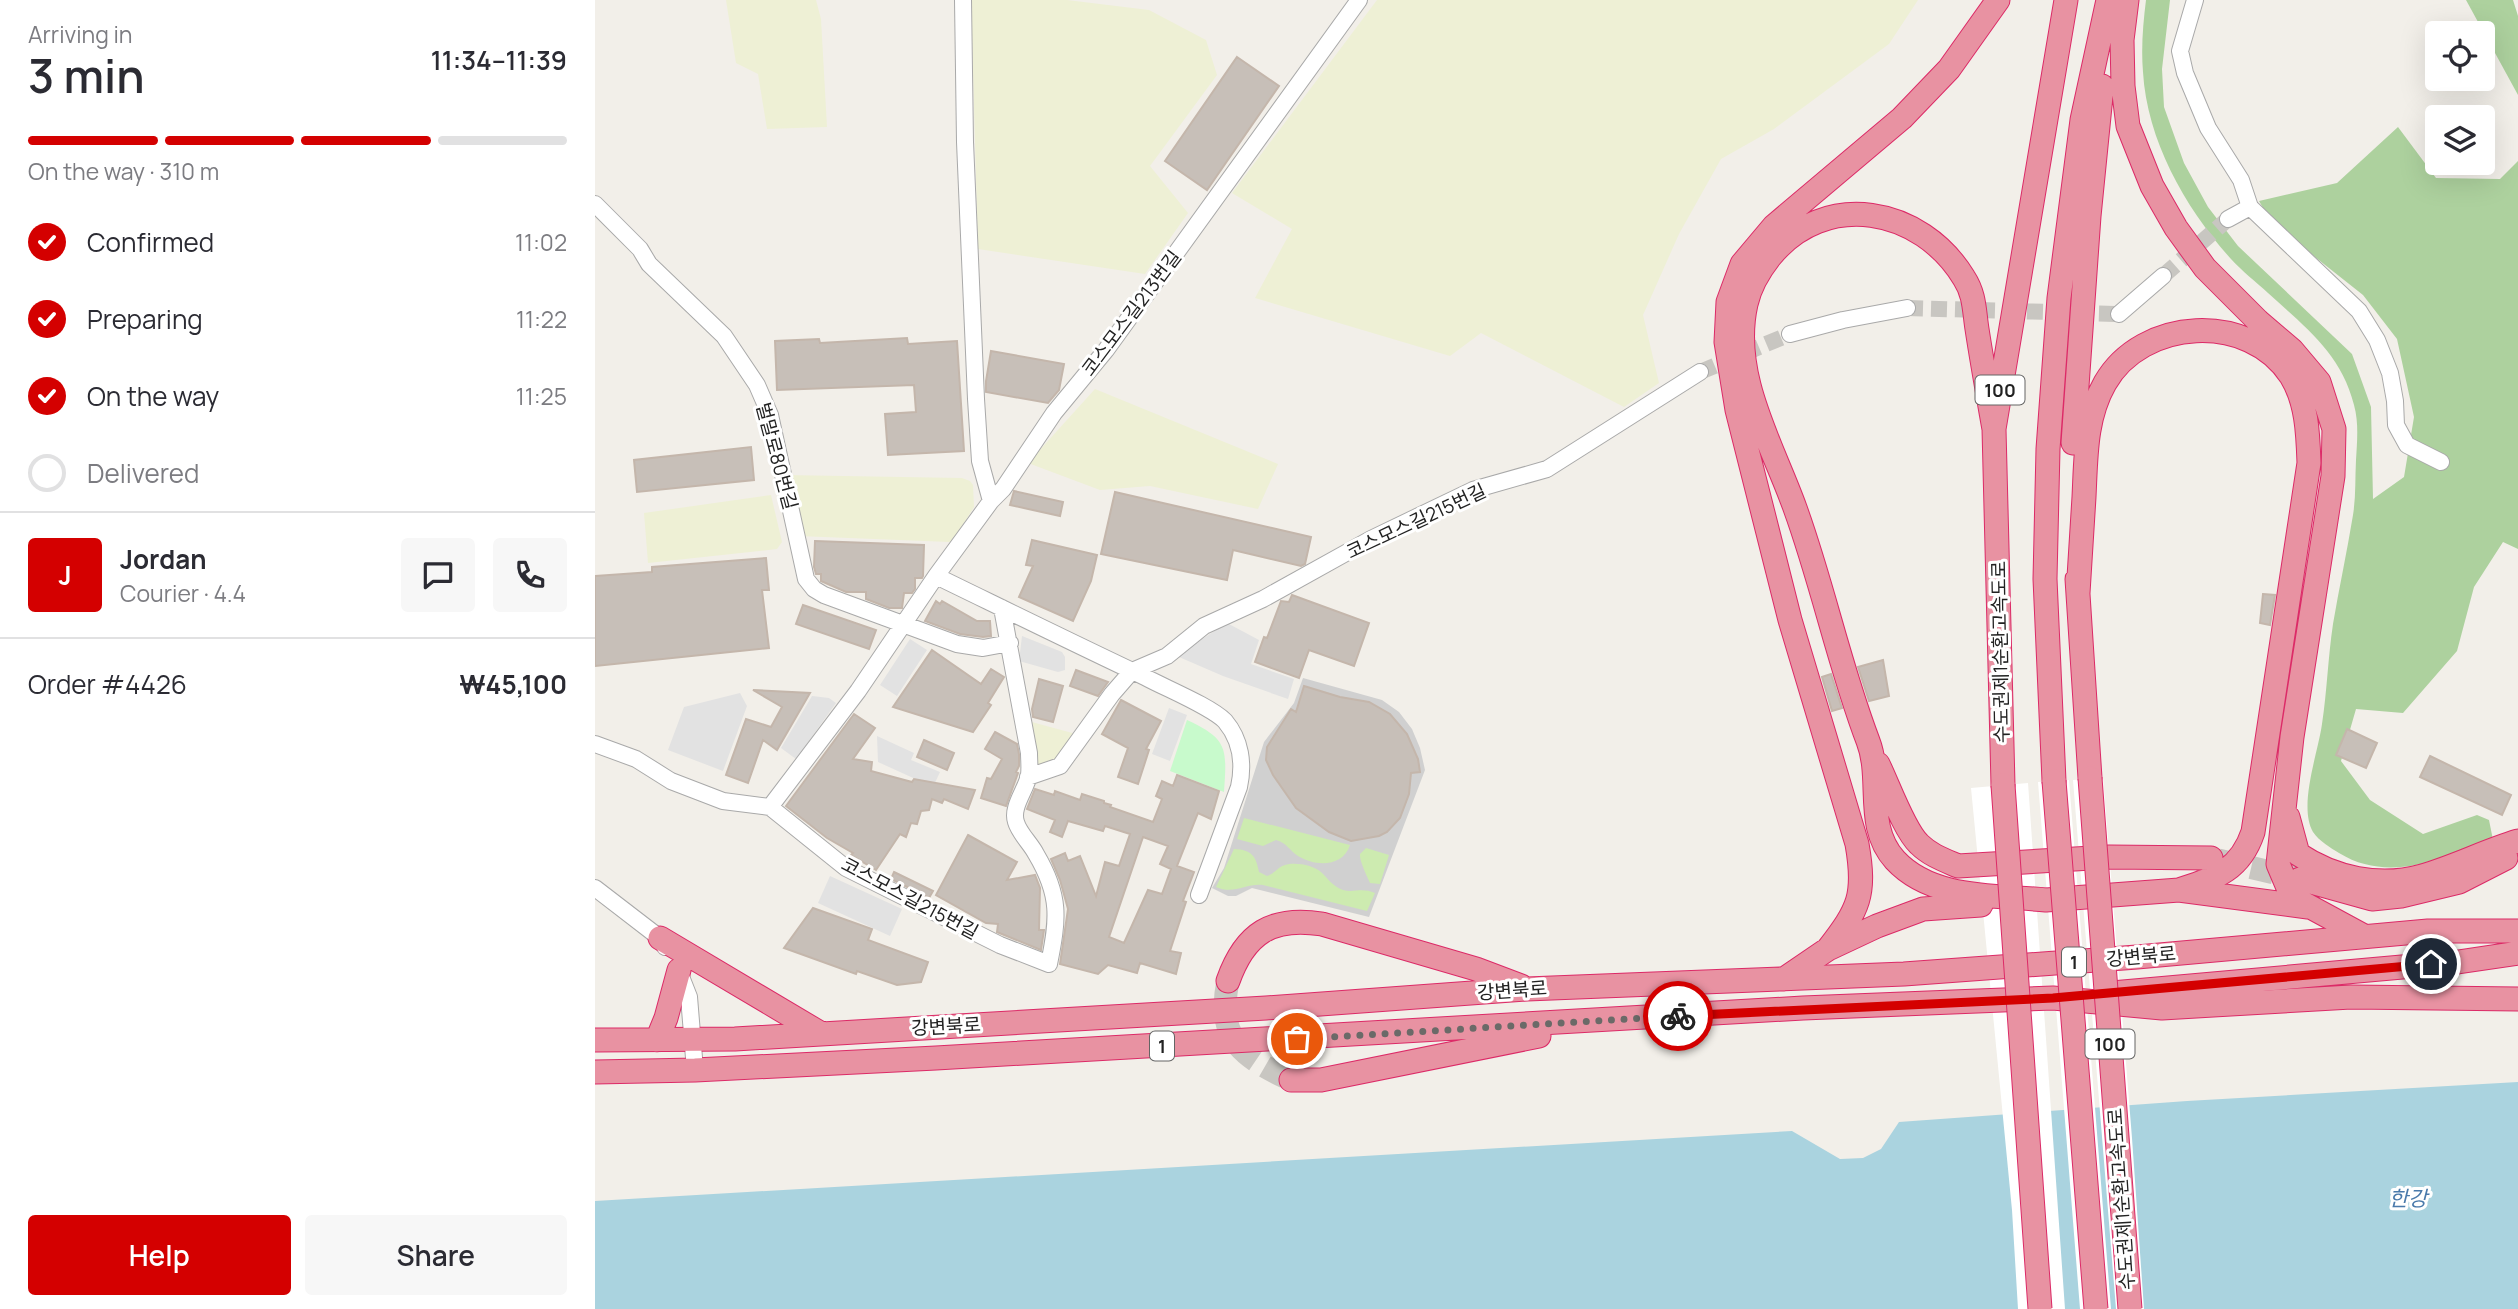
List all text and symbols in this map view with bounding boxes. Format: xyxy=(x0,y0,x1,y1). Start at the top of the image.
text: Arriving in xyxy=(28,18,133,50)
map controls xyxy=(2425,21,2495,175)
button: locate xyxy=(2425,21,2495,91)
text: 11:34–11:39 xyxy=(431,42,567,78)
text: 3 min xyxy=(28,44,145,107)
button: layers xyxy=(2425,105,2495,175)
text: On the way · 310 m xyxy=(28,155,219,187)
icon: check xyxy=(28,223,66,261)
text: Confirmed xyxy=(87,224,214,260)
text: 11:02 xyxy=(515,226,567,258)
street label: 코스모스길213번길 xyxy=(1075,245,1187,381)
icon: check xyxy=(28,300,66,338)
text: Preparing xyxy=(87,301,203,337)
text: 11:22 xyxy=(516,303,567,335)
road number: 100 xyxy=(1975,376,2025,404)
icon: check xyxy=(28,377,66,415)
text: On the way xyxy=(87,378,219,414)
text: 11:25 xyxy=(516,380,567,412)
street label: 벌말로80번길 xyxy=(750,399,804,513)
text: Delivered xyxy=(87,455,199,491)
street label: 코스모스길215번길 xyxy=(1342,477,1490,565)
button: chat xyxy=(401,538,475,612)
button: phone xyxy=(493,538,567,612)
text: Jordan xyxy=(120,541,206,577)
text: J xyxy=(58,557,72,593)
street label: 수도권제1순환고속도로 xyxy=(1985,561,2015,743)
text: Courier · 4.4 xyxy=(120,577,246,609)
text: Order #4426 xyxy=(28,666,187,702)
text: ₩45,100 xyxy=(459,666,567,702)
street label: 코스모스길215번길 xyxy=(837,851,983,945)
pin xyxy=(2401,934,2461,994)
street label: 강변북로 xyxy=(2105,940,2177,972)
icon: home xyxy=(2412,945,2450,983)
road number: 1 xyxy=(2062,947,2086,976)
street label: 강변북로 xyxy=(1476,975,1548,1005)
courier xyxy=(1643,981,1713,1051)
icon: bike xyxy=(1659,997,1697,1035)
pin xyxy=(1267,1009,1327,1069)
street label: 강변북로 xyxy=(910,1011,982,1041)
icon: bag xyxy=(1278,1020,1316,1058)
road number: 100 xyxy=(2085,1030,2135,1058)
road number: 1 xyxy=(1150,1031,1174,1060)
street label: 수도권제1순환고속도로 xyxy=(2102,1107,2140,1291)
water label: 한강 xyxy=(2389,1184,2430,1212)
button: Help xyxy=(28,1215,291,1295)
button: Share xyxy=(305,1215,567,1295)

